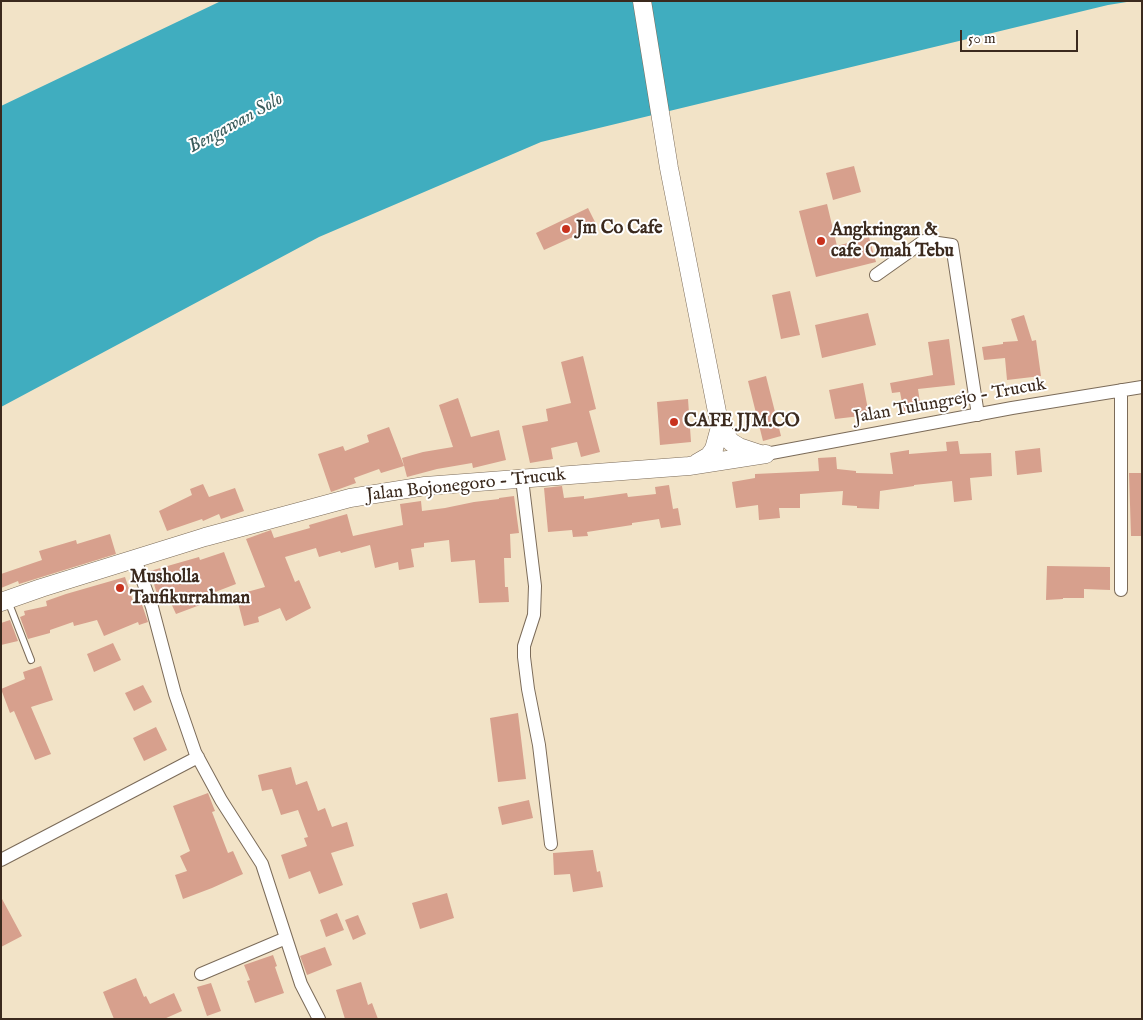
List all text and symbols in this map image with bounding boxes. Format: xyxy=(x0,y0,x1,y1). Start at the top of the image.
scale bar xyxy=(963,20,1080,52)
text: 50 m xyxy=(968,29,996,48)
water label: Bengawan Solo xyxy=(185,89,287,159)
place label: Jm Co Cafe xyxy=(576,218,663,240)
place label: Angkringan & cafe Omah Tebu xyxy=(831,220,954,262)
marker: Jm Co Cafe xyxy=(560,223,572,235)
marker: Angkringan & cafe Omah Tebu xyxy=(815,235,827,247)
street label: Jalan Tulungrejo - Trucuk xyxy=(852,374,1048,430)
place label: CAFE JJM.CO xyxy=(684,411,800,433)
marker: CAFE JJM.CO xyxy=(668,416,680,428)
street label: Jalan Bojonegoro - Trucuk xyxy=(365,465,567,507)
place label: Musholla Taufikurrahman xyxy=(130,567,250,610)
marker: Musholla Taufikurrahman xyxy=(114,582,126,594)

